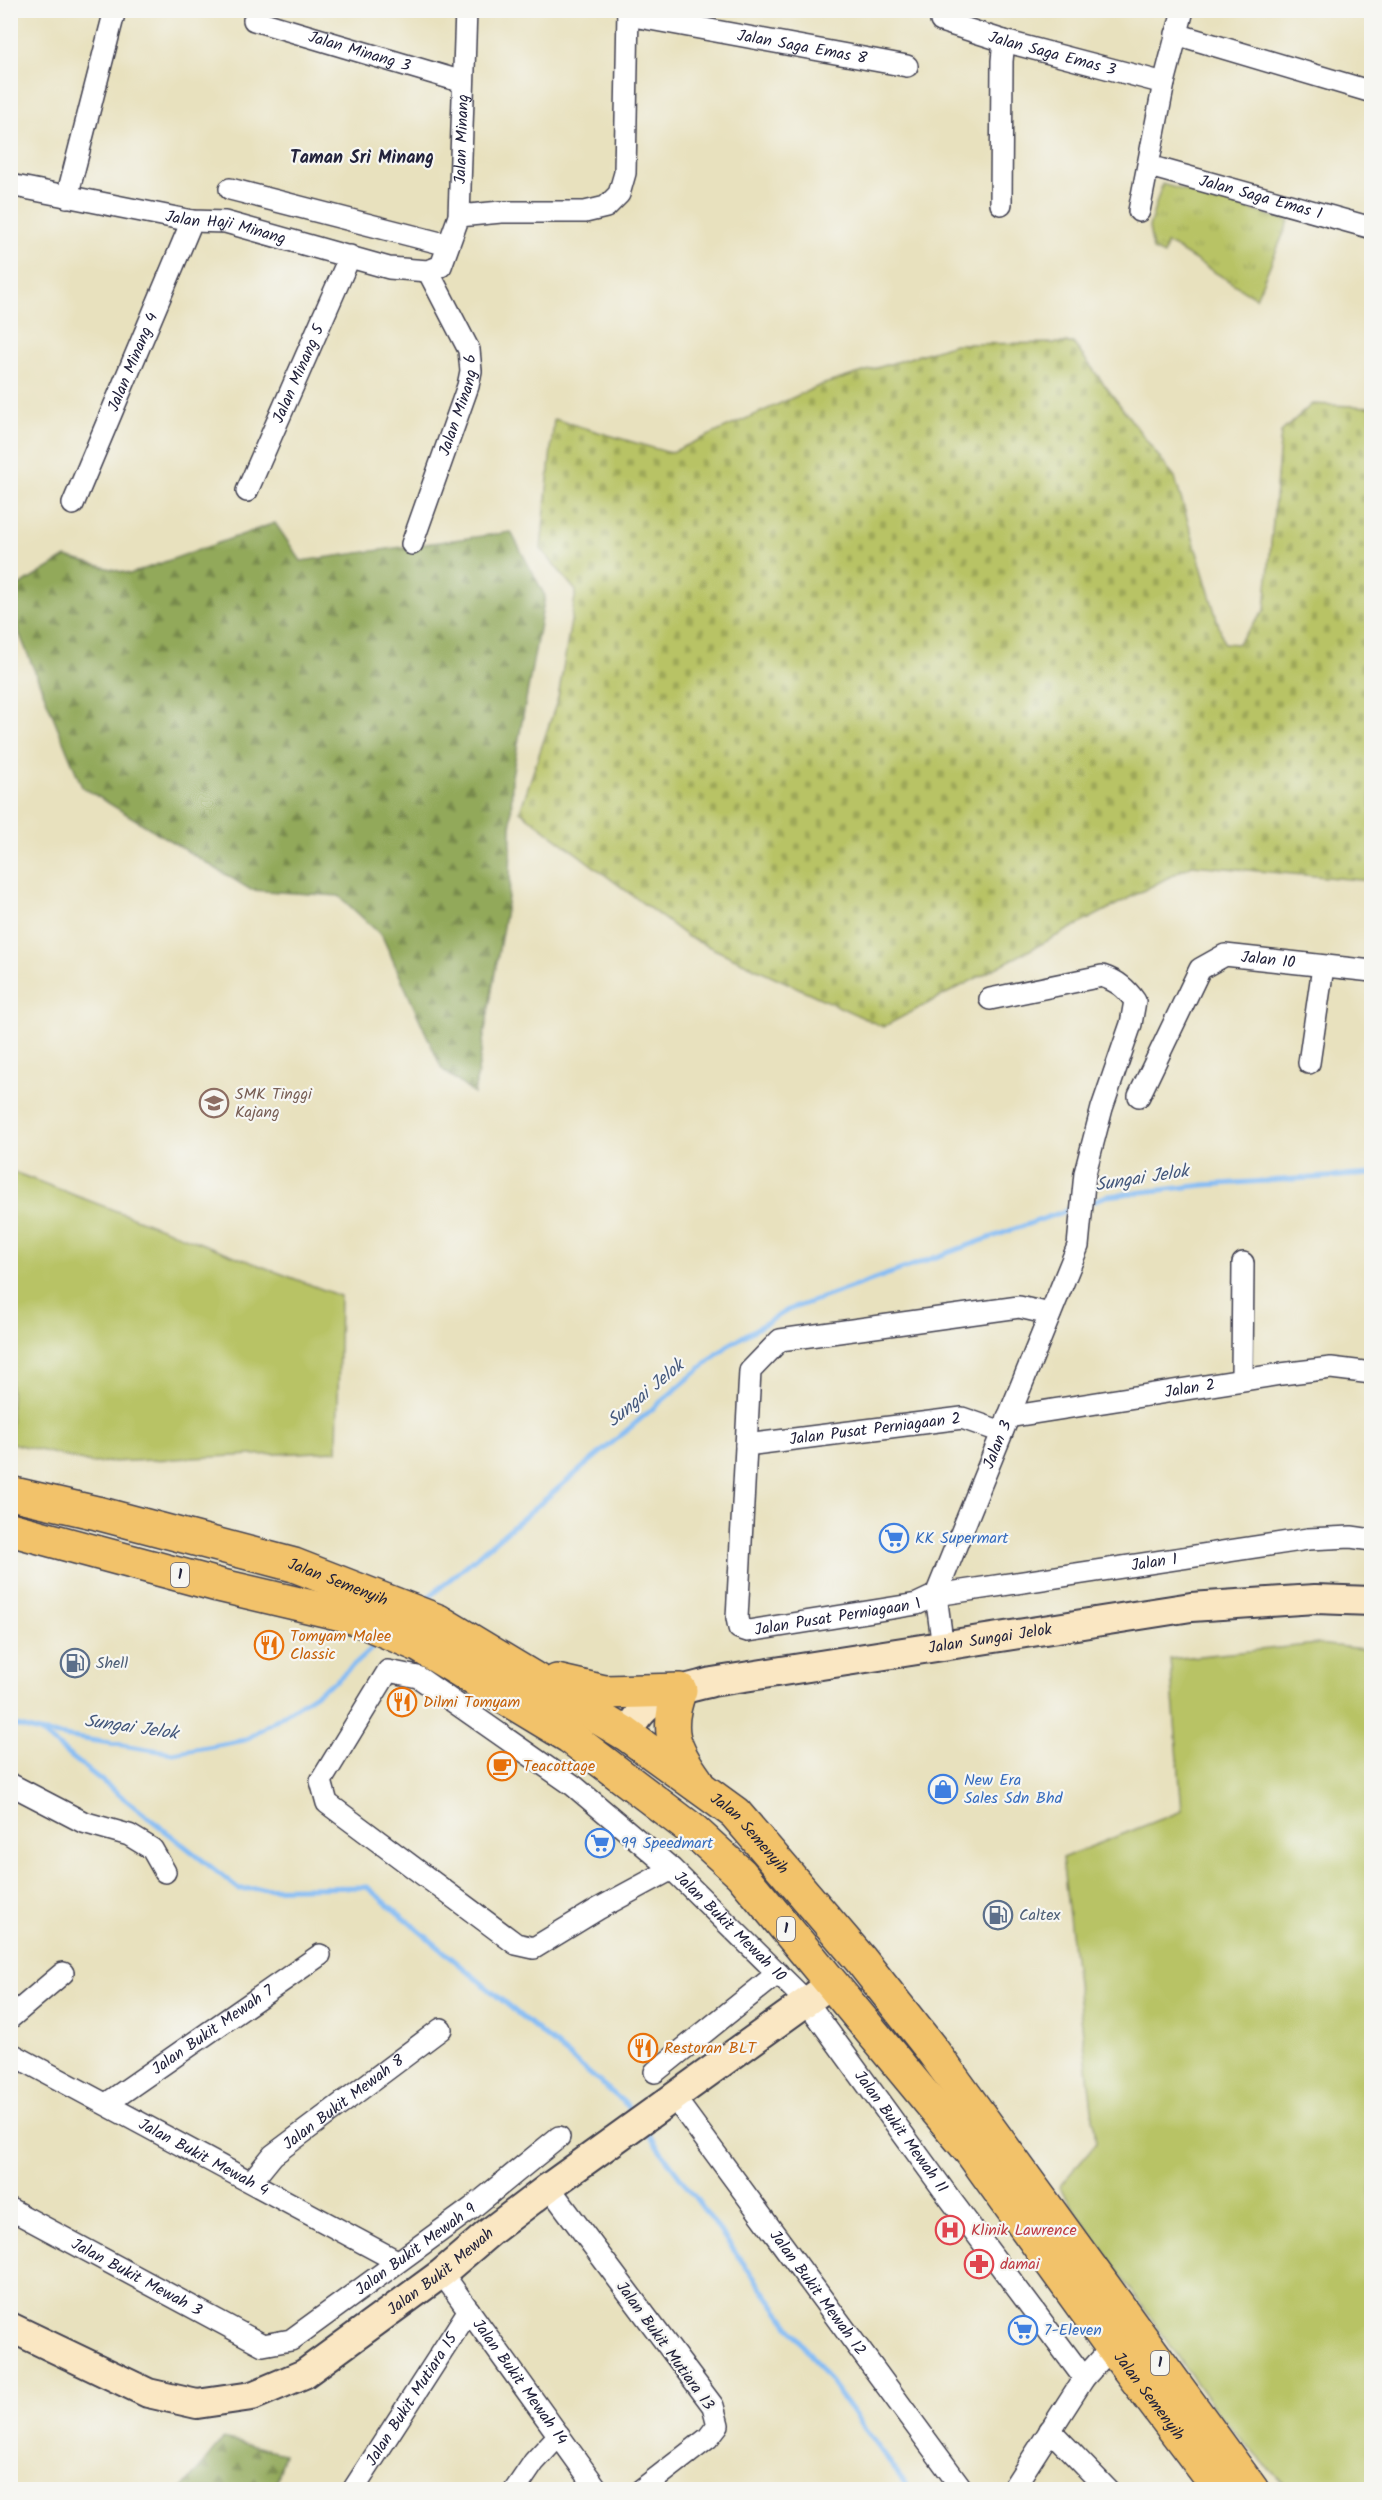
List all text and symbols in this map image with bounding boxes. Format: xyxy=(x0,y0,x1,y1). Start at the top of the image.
street label: Jalan Saga Emas 8 xyxy=(735,23,869,71)
street label: Jalan Minang 3 xyxy=(305,24,414,78)
street label: Jalan Saga Emas 3 xyxy=(985,24,1119,82)
street label: Jalan Minang xyxy=(448,94,476,185)
district label: Taman Sri Minang xyxy=(290,144,434,173)
street label: Jalan Saga Emas 1 xyxy=(1196,168,1325,226)
street label: Jalan Haji Minang xyxy=(163,204,289,251)
street label: Jalan Minang 4 xyxy=(101,309,165,415)
street label: Jalan Minang 5 xyxy=(266,319,331,427)
street label: Jalan Minang 6 xyxy=(432,353,484,459)
street label: Jalan 10 xyxy=(1240,944,1297,975)
place label: SMK Tinggi Kajang xyxy=(235,1082,313,1125)
school or university icon: SMK Tinggi Kajang xyxy=(198,1087,230,1119)
water label: Sungai Jelok xyxy=(1093,1157,1193,1201)
water label: Sungai Jelok xyxy=(601,1351,693,1435)
street label: Jalan 2 xyxy=(1163,1372,1217,1405)
street label: Jalan Pusat Perniagaan 2 xyxy=(788,1406,962,1452)
street label: Jalan 3 xyxy=(976,1416,1018,1473)
supermarket icon: KK Supermart xyxy=(878,1522,910,1554)
place label: KK Supermart xyxy=(915,1526,1009,1551)
street label: Jalan 1 xyxy=(1129,1546,1179,1578)
street label: Jalan Semenyih xyxy=(285,1551,391,1613)
road number: 1 xyxy=(171,1563,189,1587)
street label: Jalan Pusat Perniagaan 1 xyxy=(752,1591,926,1642)
street label: Jalan Sungai Jelok xyxy=(926,1616,1054,1660)
place label: Tomyam Malee Classic xyxy=(290,1624,391,1667)
restaurant icon: Tomyam Malee Classic xyxy=(253,1629,285,1661)
fuel station icon: Shell xyxy=(59,1647,91,1679)
place label: Shell xyxy=(96,1651,128,1676)
restaurant icon: Dilmi Tomyam xyxy=(386,1686,418,1718)
place label: Dilmi Tomyam xyxy=(423,1690,521,1715)
water label: Sungai Jelok xyxy=(83,1707,182,1749)
cafe icon: Teacottage xyxy=(486,1750,518,1782)
place label: Teacottage xyxy=(523,1754,595,1779)
place label: New Era Sales Sdn Bhd xyxy=(964,1768,1064,1811)
shop icon: New Era Sales Sdn Bhd xyxy=(927,1773,959,1805)
street label: Jalan Semenyih xyxy=(705,1786,795,1880)
supermarket icon: 99 Speedmart xyxy=(584,1827,616,1859)
place label: 99 Speedmart xyxy=(621,1831,714,1856)
street label: Jalan Bukit Mewah 10 xyxy=(670,1867,790,1985)
fuel station icon: Caltex xyxy=(982,1899,1014,1931)
place label: Caltex xyxy=(1019,1903,1061,1928)
road number: 1 xyxy=(777,1917,795,1941)
street label: Jalan Bukit Mewah 7 xyxy=(147,1978,279,2081)
restaurant icon: Restoran BLT xyxy=(627,2032,659,2064)
place label: Restoran BLT xyxy=(664,2036,757,2061)
street label: Jalan Bukit Mewah 8 xyxy=(278,2048,410,2156)
street label: Jalan Bukit Mewah 11 xyxy=(848,2065,954,2198)
street label: Jalan Bukit Mewah 4 xyxy=(134,2112,274,2203)
street label: Jalan Bukit Mewah 9 xyxy=(351,2199,479,2299)
hospital icon: Klinik Lawrence xyxy=(934,2214,966,2246)
place label: Klinik Lawrence xyxy=(971,2218,1077,2243)
street label: Jalan Bukit Mewah xyxy=(383,2223,497,2319)
street label: Jalan Bukit Mewah 12 xyxy=(763,2225,873,2361)
street label: Jalan Bukit Mewah 3 xyxy=(67,2232,207,2323)
pharmacy icon: damai xyxy=(963,2248,995,2280)
place label: damai xyxy=(1000,2252,1041,2277)
street label: Jalan Bukit Mutiara 13 xyxy=(610,2276,720,2416)
street label: Jalan Bukit Mewah 14 xyxy=(466,2314,574,2450)
supermarket icon: 7-Eleven xyxy=(1007,2314,1039,2346)
place label: 7-Eleven xyxy=(1044,2318,1102,2343)
street label: Jalan Bukit Mutiara 15 xyxy=(359,2327,464,2471)
street label: Jalan Semenyih xyxy=(1107,2347,1191,2446)
road number: 1 xyxy=(1151,2351,1169,2375)

